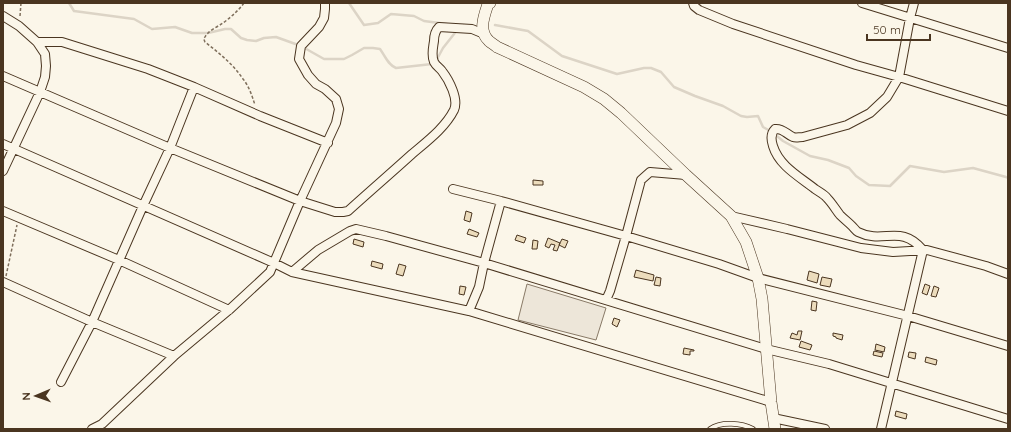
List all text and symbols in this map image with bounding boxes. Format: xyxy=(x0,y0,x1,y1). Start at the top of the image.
scale bar xyxy=(867,16,930,42)
text: 50 m xyxy=(873,22,901,37)
north arrow xyxy=(16,376,56,416)
text: N xyxy=(19,392,33,401)

